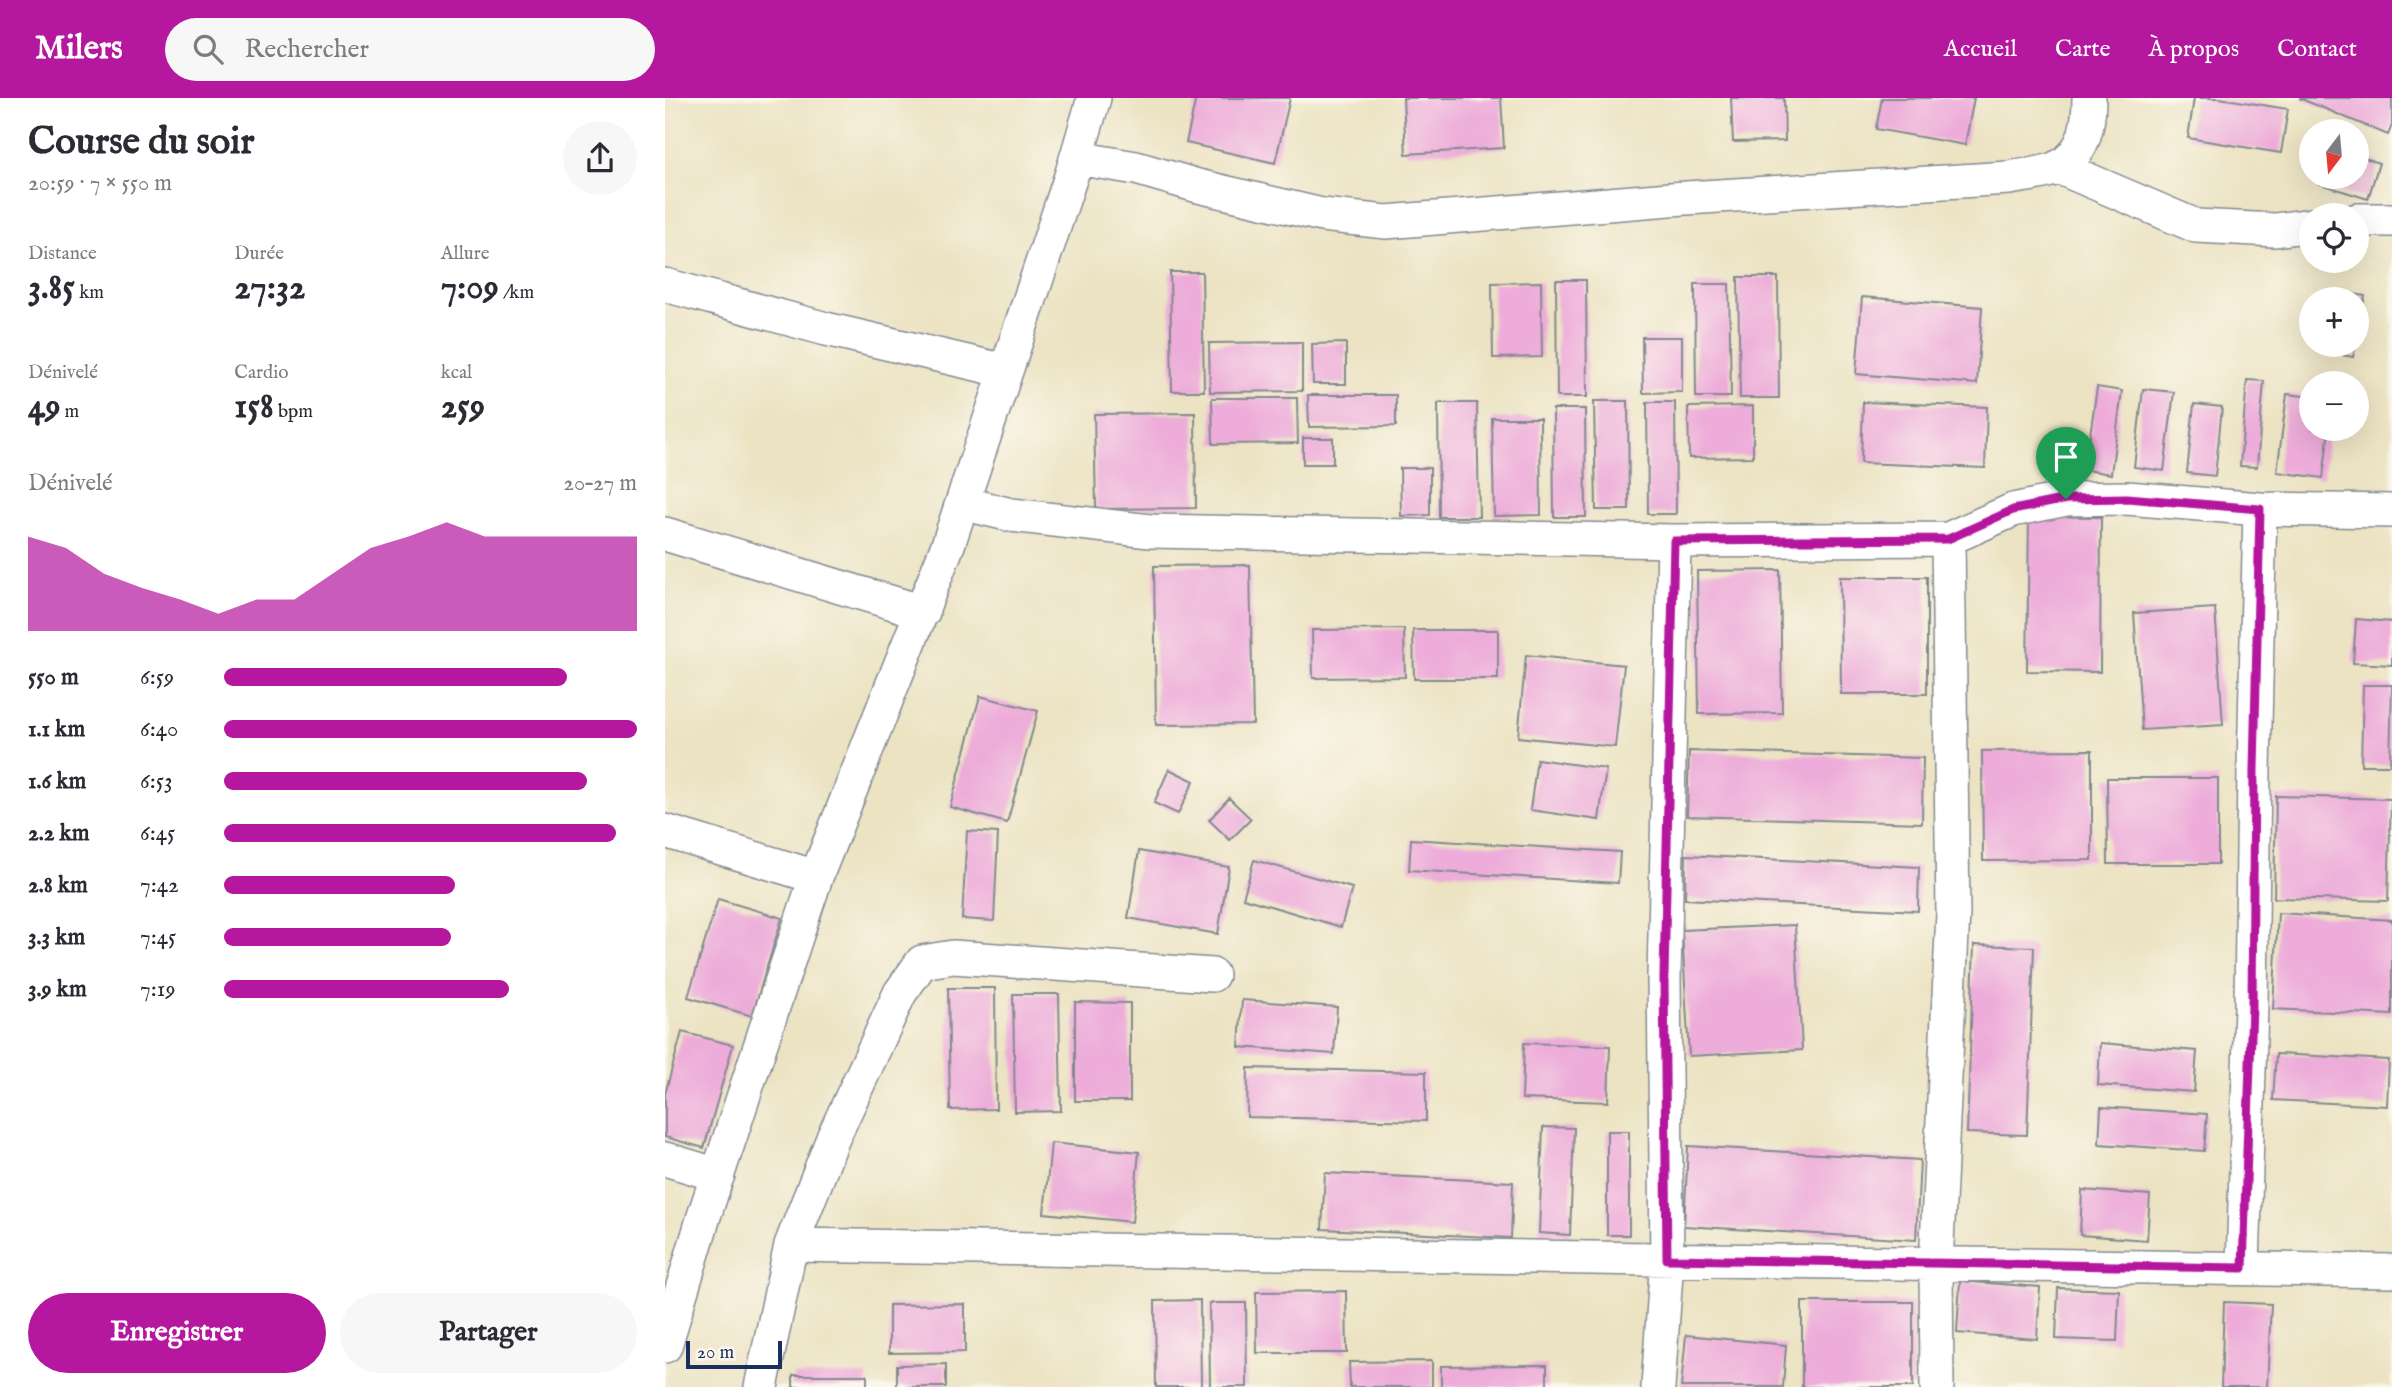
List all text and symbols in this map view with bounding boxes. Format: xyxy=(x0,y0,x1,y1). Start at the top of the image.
search box xyxy=(165,18,655,81)
text: Milers xyxy=(35,28,123,70)
icon: search xyxy=(189,30,227,68)
text: Rechercher xyxy=(245,33,369,66)
text: Accueil xyxy=(1944,34,2017,65)
text: Carte xyxy=(2055,34,2111,65)
text: À propos xyxy=(2149,34,2239,65)
text: Contact xyxy=(2277,34,2357,65)
text: Course du soir xyxy=(28,119,254,167)
north arrow xyxy=(2299,119,2369,189)
map controls xyxy=(2299,119,2369,441)
button: share xyxy=(563,121,637,195)
text: 20:59 · 7 × 550 m xyxy=(28,169,172,198)
button: locate xyxy=(2299,203,2369,273)
text: Distance xyxy=(28,242,97,266)
text: Durée xyxy=(234,242,284,266)
text: Allure xyxy=(441,242,489,266)
text: 3.85 xyxy=(28,266,75,311)
text: 27:32 xyxy=(234,266,305,311)
text: 7:09 xyxy=(441,266,499,311)
text: km xyxy=(75,281,104,305)
text: /km xyxy=(499,281,534,305)
button: + xyxy=(2299,287,2369,357)
text: Dénivelé xyxy=(28,361,98,385)
text: Cardio xyxy=(234,361,288,385)
text: kcal xyxy=(441,361,472,385)
button: − xyxy=(2299,371,2369,441)
text: 49 xyxy=(28,385,60,430)
text: 158 xyxy=(234,385,274,430)
text: 259 xyxy=(441,385,485,430)
text: m xyxy=(60,400,79,424)
text: bpm xyxy=(274,400,313,424)
pin xyxy=(2036,427,2096,499)
icon: arrive xyxy=(2047,438,2085,476)
text: Dénivelé xyxy=(28,469,113,498)
text: 20–27 m xyxy=(563,469,637,498)
text: 550 m xyxy=(28,663,79,692)
text: 6:59 xyxy=(140,663,174,692)
text: 1.1 km xyxy=(28,715,85,744)
text: 6:40 xyxy=(140,715,178,744)
text: 1.6 km xyxy=(28,767,86,796)
text: 6:53 xyxy=(140,767,173,796)
text: 2.2 km xyxy=(28,819,90,848)
text: 6:45 xyxy=(140,819,175,848)
text: 2.8 km xyxy=(28,871,88,900)
text: 7:42 xyxy=(140,871,179,900)
text: 3.3 km xyxy=(28,923,85,952)
text: 7:45 xyxy=(140,923,176,952)
text: 3.9 km xyxy=(28,975,87,1004)
text: 7:19 xyxy=(140,975,175,1004)
button: Enregistrer xyxy=(28,1293,326,1373)
button: Partager xyxy=(340,1293,637,1373)
scale bar xyxy=(686,1338,782,1370)
text: 20 m xyxy=(697,1341,734,1365)

